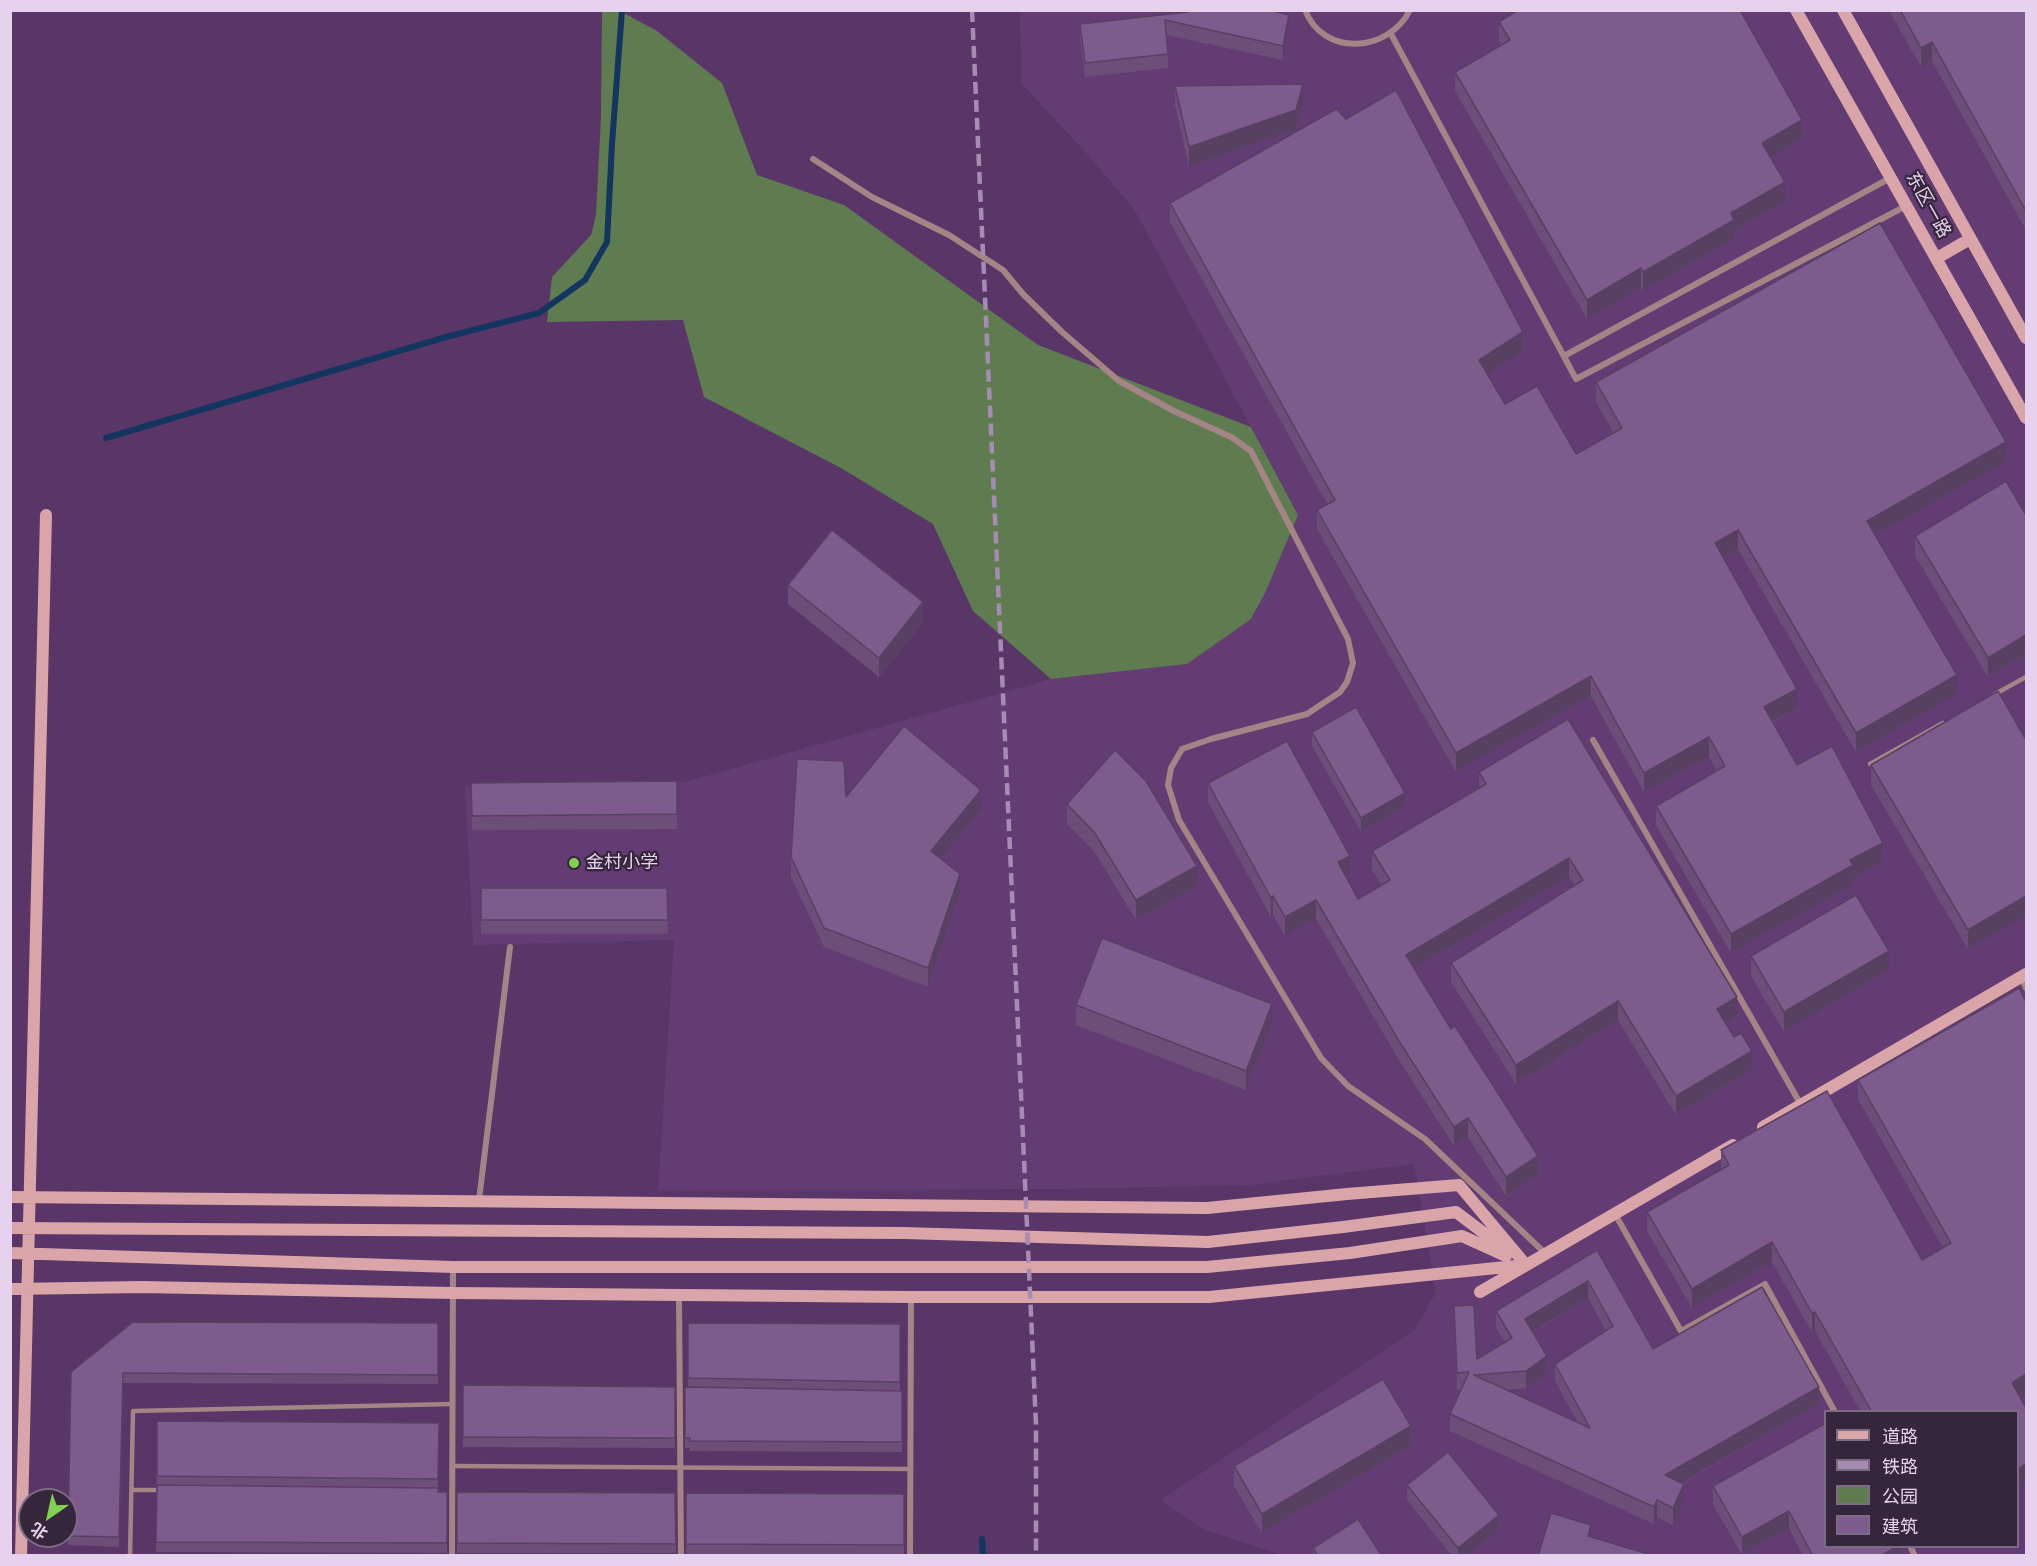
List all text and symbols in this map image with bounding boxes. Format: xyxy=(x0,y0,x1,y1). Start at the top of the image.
street label: 东区一路 xyxy=(1901,168,1955,242)
place label: 金村小学 xyxy=(586,852,658,874)
marker: 金村小学 xyxy=(567,856,581,870)
legend xyxy=(1824,1410,2019,1548)
text: 道路 xyxy=(1882,1424,1918,1448)
text: 铁路 xyxy=(1882,1454,1918,1478)
text: 公园 xyxy=(1882,1484,1918,1508)
north arrow xyxy=(18,1488,78,1548)
text: 建筑 xyxy=(1882,1514,1918,1538)
text: 北 xyxy=(26,1518,52,1545)

